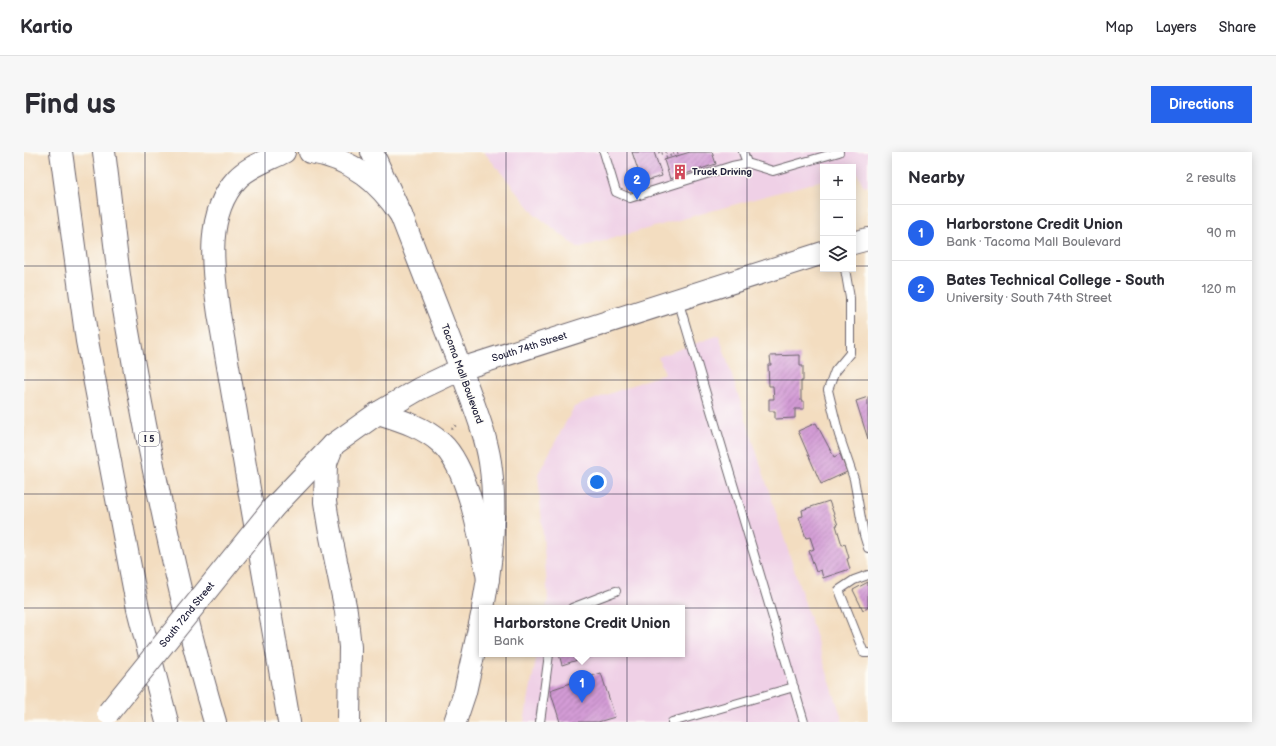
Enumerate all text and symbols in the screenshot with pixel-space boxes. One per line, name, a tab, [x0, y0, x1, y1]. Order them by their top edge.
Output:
text: Kartio	[20, 16, 73, 39]
text: Map	[1105, 19, 1133, 36]
text: Layers	[1155, 19, 1197, 36]
text: Share	[1219, 19, 1256, 36]
button: Directions	[1151, 86, 1252, 123]
text: Find us	[24, 88, 116, 121]
building icon: Truck Driving	[671, 163, 689, 181]
map controls	[820, 164, 856, 272]
button: +	[820, 164, 856, 200]
place label: Truck Driving	[692, 166, 752, 178]
pin: 2	[624, 167, 650, 200]
text: Nearby	[908, 168, 965, 188]
text: 2 results	[1186, 170, 1236, 186]
button: −	[820, 200, 856, 236]
text: Harborstone Credit Union	[946, 215, 1123, 234]
text: 1	[918, 225, 924, 241]
text: 90 m	[1207, 225, 1236, 241]
text: Bank · Tacoma Mall Boulevard	[946, 234, 1121, 250]
button: layers	[820, 236, 856, 272]
text: Bates Technical College - South	[946, 271, 1165, 290]
text: 2	[917, 281, 925, 297]
text: 120 m	[1201, 281, 1236, 297]
text: University · South 74th Street	[946, 290, 1112, 306]
street label: Tacoma Mall Boulevard	[438, 323, 486, 426]
street label: South 74th Street	[490, 329, 568, 365]
road number: I 5	[139, 432, 159, 446]
your location	[587, 472, 607, 492]
street label: South 72nd Street	[157, 580, 217, 650]
popup	[479, 605, 685, 657]
text: Harborstone Credit Union	[494, 614, 670, 633]
text: Bank	[494, 633, 524, 649]
pin: 1	[569, 670, 595, 703]

